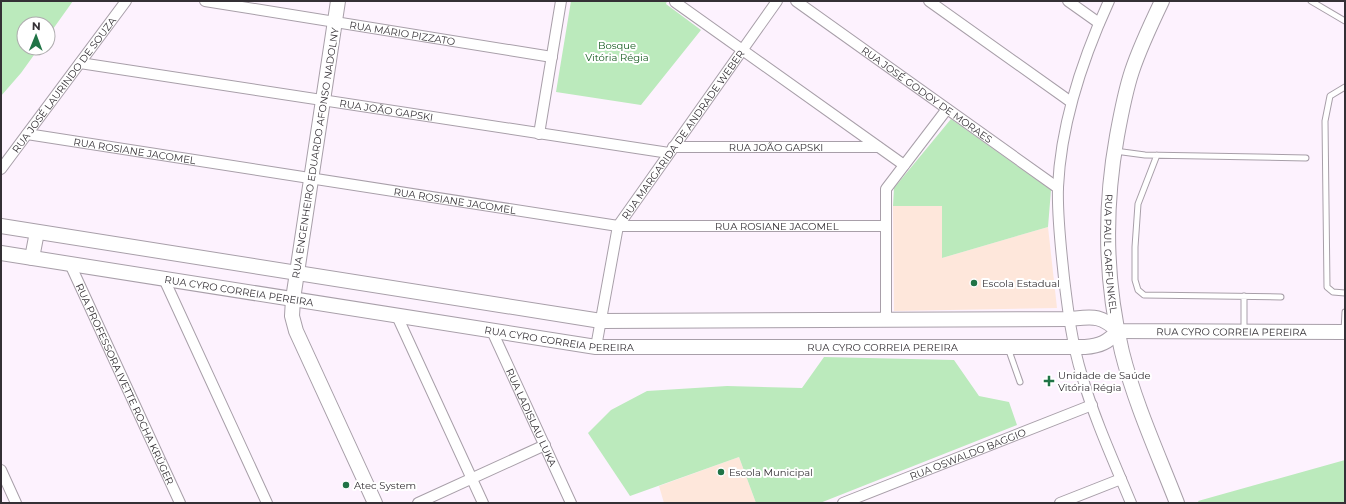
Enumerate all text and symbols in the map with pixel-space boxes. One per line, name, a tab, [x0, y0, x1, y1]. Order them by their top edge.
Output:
street label: RUA JOSÉ LAURINDO DE SOUZA	[9, 15, 119, 155]
north arrow	[16, 16, 56, 56]
street label: RUA MÁRIO PIZZATO	[349, 18, 456, 48]
street label: RUA ENGENHEIRO EDUARDO AFONSO NADOLNY	[289, 26, 342, 279]
park label: Bosque Vitória Régia	[585, 39, 649, 64]
street label: RUA JOSÉ GODOY DE MORAES	[859, 44, 995, 146]
street label: RUA MARGARIDA DE ANDRADE WEBER	[619, 48, 747, 222]
street label: RUA JOÃO GAPSKI	[339, 97, 434, 124]
street label: RUA ROSIANE JACOMEL	[73, 135, 197, 167]
street label: RUA JOÃO GAPSKI	[729, 141, 823, 154]
street label: RUA ROSIANE JACOMEL	[393, 185, 517, 217]
street label: RUA PAUL GARFUNKEL	[1101, 193, 1120, 314]
street label: RUA ROSIANE JACOMEL	[715, 220, 839, 233]
street label: RUA CYRO CORREIA PEREIRA	[164, 273, 315, 309]
place label: Escola Estadual	[982, 277, 1060, 290]
marker: Escola Estadual	[969, 278, 979, 288]
street label: RUA PROFESSORA IVETTE ROCHA KRÜGER	[73, 281, 177, 487]
street label: RUA CYRO CORREIA PEREIRA	[484, 323, 635, 354]
street label: RUA CYRO CORREIA PEREIRA	[1156, 325, 1308, 339]
street label: RUA CYRO CORREIA PEREIRA	[807, 341, 959, 354]
street label: RUA LADISLAU LUKA	[503, 366, 560, 469]
place label: Unidade de Saúde Vitória Régia	[1058, 369, 1151, 394]
marker: Unidade de Saúde Vitória Régia	[1043, 375, 1055, 387]
street label: RUA OSWALDO BAGGIO	[908, 426, 1028, 483]
place label: Escola Municipal	[729, 466, 813, 479]
marker: Escola Municipal	[716, 467, 726, 477]
place label: Atec System	[354, 479, 416, 492]
marker: Atec System	[341, 480, 351, 490]

